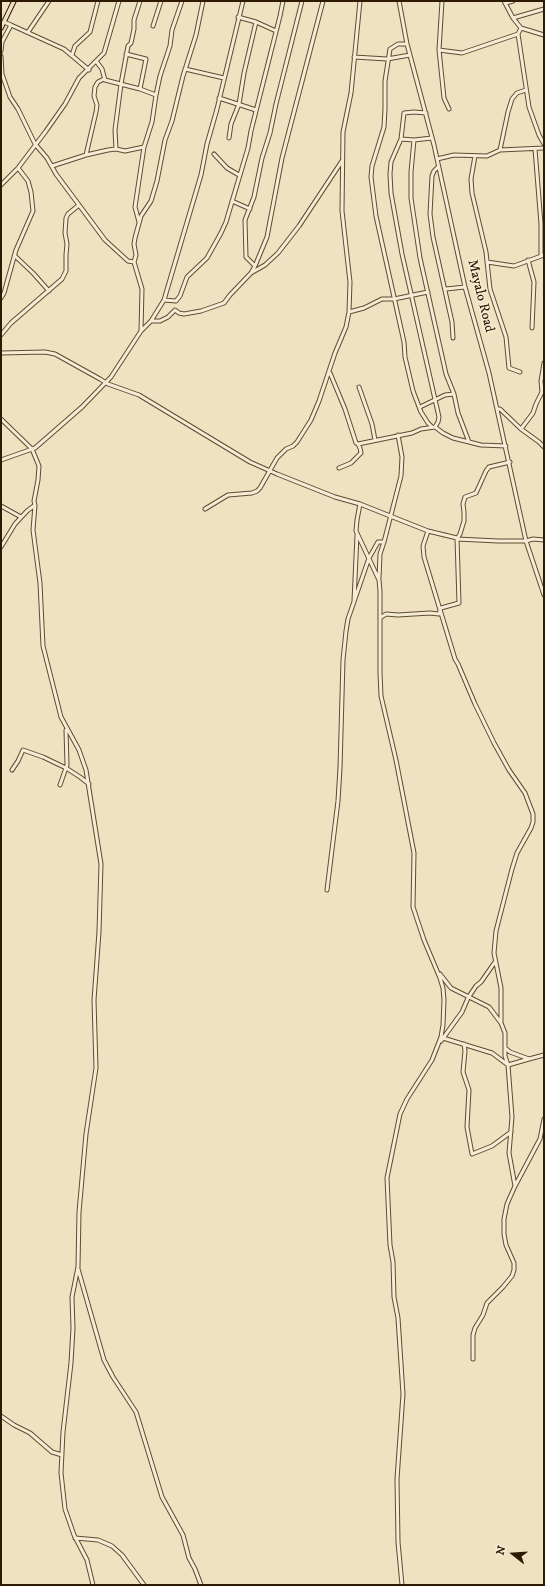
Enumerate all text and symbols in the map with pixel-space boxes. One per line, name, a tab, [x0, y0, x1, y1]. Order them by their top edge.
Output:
street label: Mayalo Road	[463, 258, 497, 334]
north arrow	[493, 1534, 533, 1574]
text: N	[494, 1544, 510, 1557]

